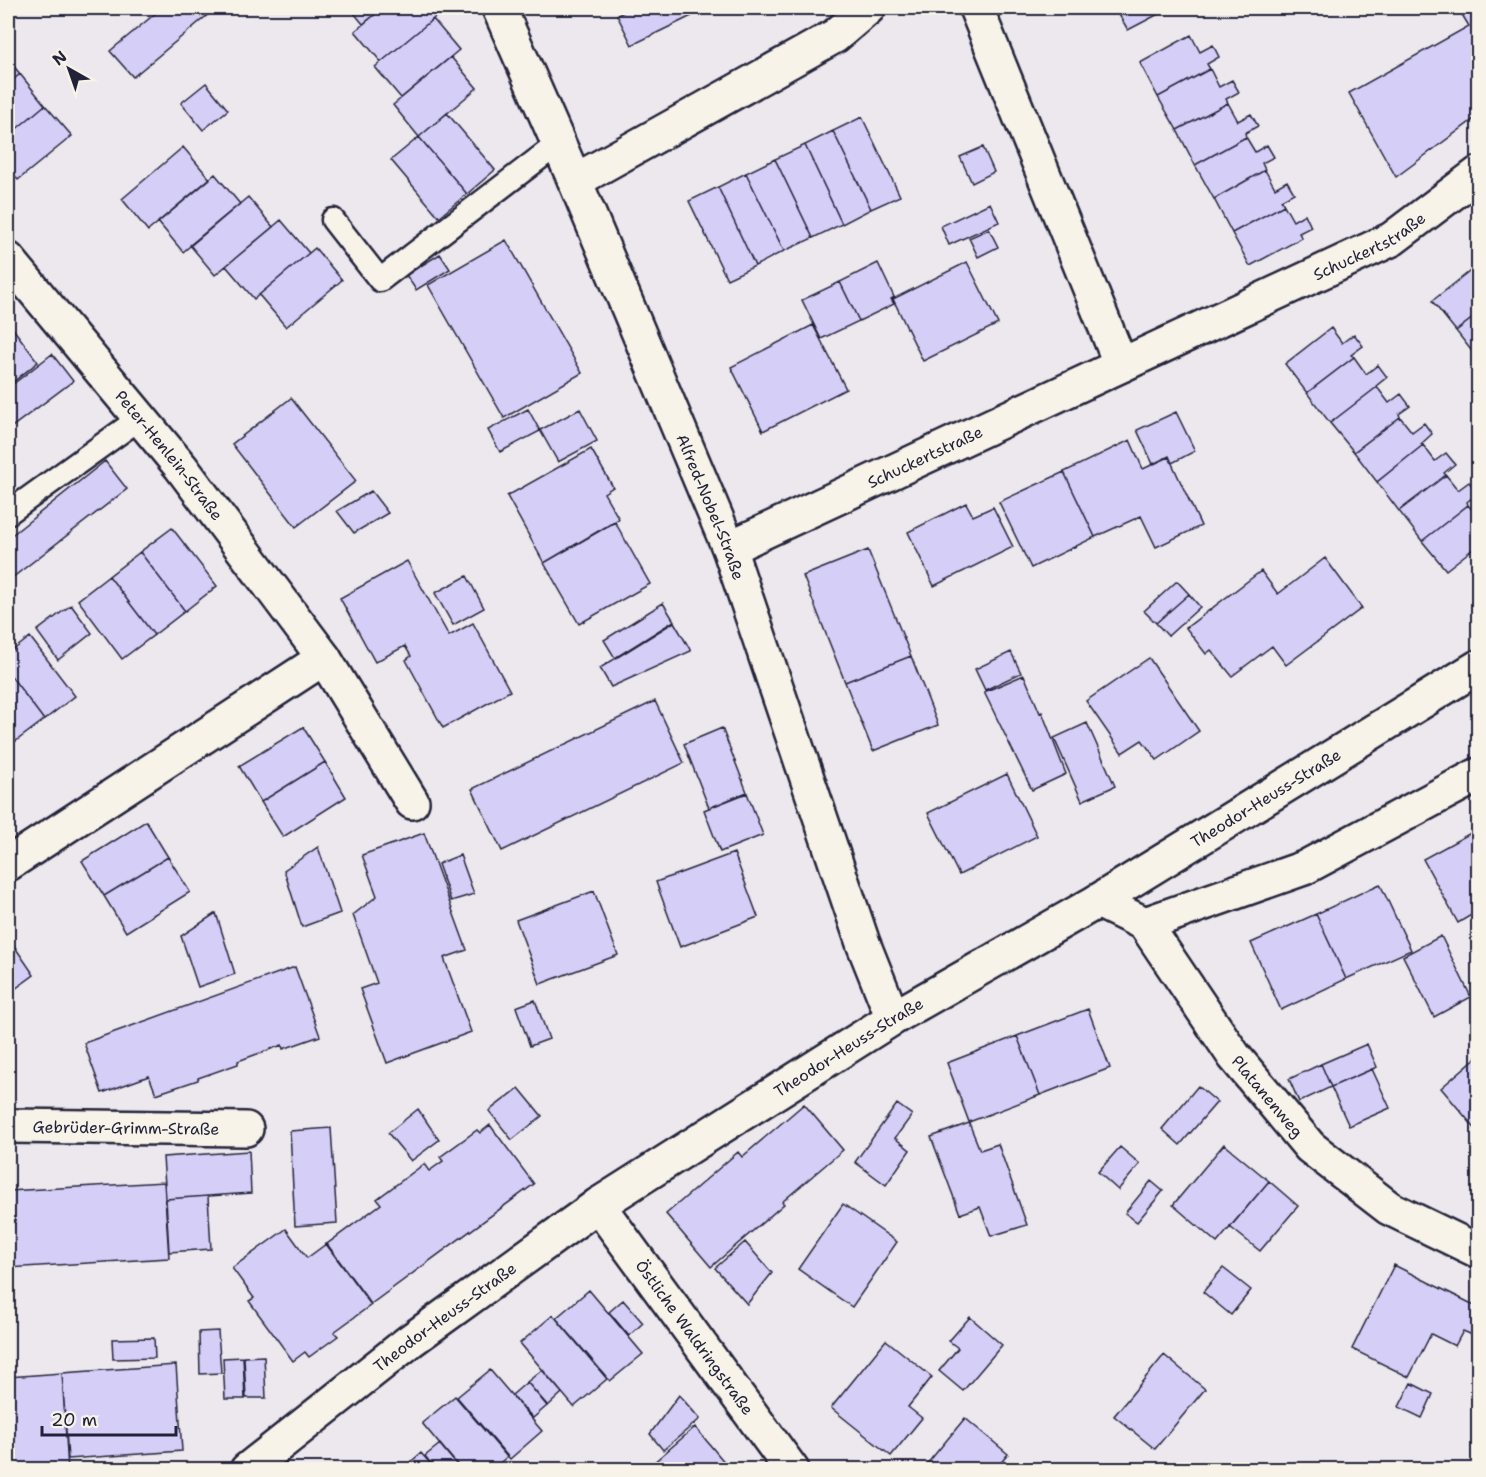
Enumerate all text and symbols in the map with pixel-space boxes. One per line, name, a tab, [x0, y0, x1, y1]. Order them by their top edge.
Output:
north arrow	[39, 39, 99, 99]
text: N	[48, 46, 71, 70]
street label: Schuckertstraße	[1310, 208, 1430, 285]
street label: Peter-Henlein-Straße	[110, 386, 227, 525]
street label: Schuckertstraße	[864, 421, 986, 493]
street label: Alfred-Nobel-Straße	[671, 431, 749, 583]
street label: Theodor-Heuss-Straße	[1187, 744, 1345, 852]
street label: Theodor-Heuss-Straße	[770, 993, 927, 1102]
street label: Platanenweg	[1227, 1051, 1308, 1142]
street label: Gebrüder-Grimm-Straße	[32, 1116, 220, 1140]
street label: Östliche Waldringstraße	[631, 1256, 758, 1419]
street label: Theodor-Heuss-Straße	[369, 1258, 520, 1377]
scale bar	[42, 1399, 176, 1437]
text: 20 m	[51, 1408, 97, 1432]

